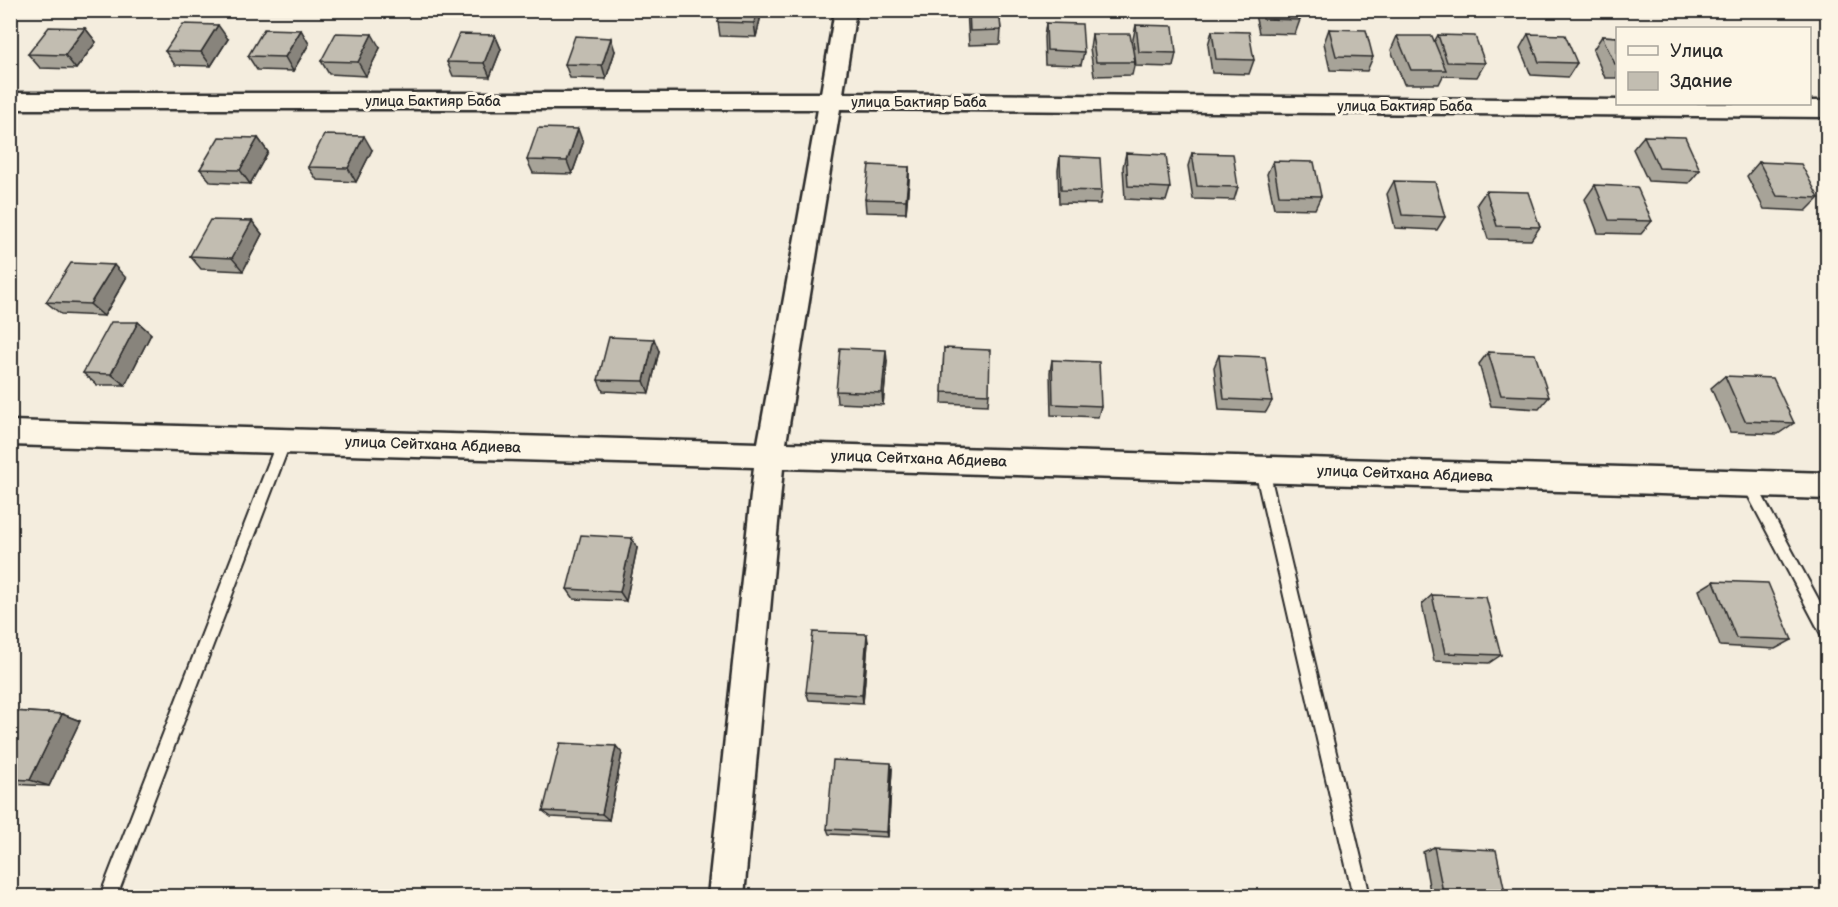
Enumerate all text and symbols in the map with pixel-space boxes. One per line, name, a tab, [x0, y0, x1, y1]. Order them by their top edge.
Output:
legend	[1616, 27, 1811, 105]
text: Улица	[1670, 41, 1724, 62]
text: Здание	[1670, 71, 1732, 92]
street label: улица Бактияр Баба	[365, 93, 502, 110]
street label: улица Бактияр Баба	[851, 94, 988, 111]
street label: улица Бактияр Баба	[1337, 98, 1474, 115]
street label: улица Сейтхана Абдиева	[345, 432, 522, 458]
street label: улица Сейтхана Абдиева	[831, 446, 1008, 472]
street label: улица Сейтхана Абдиева	[1317, 461, 1494, 487]

